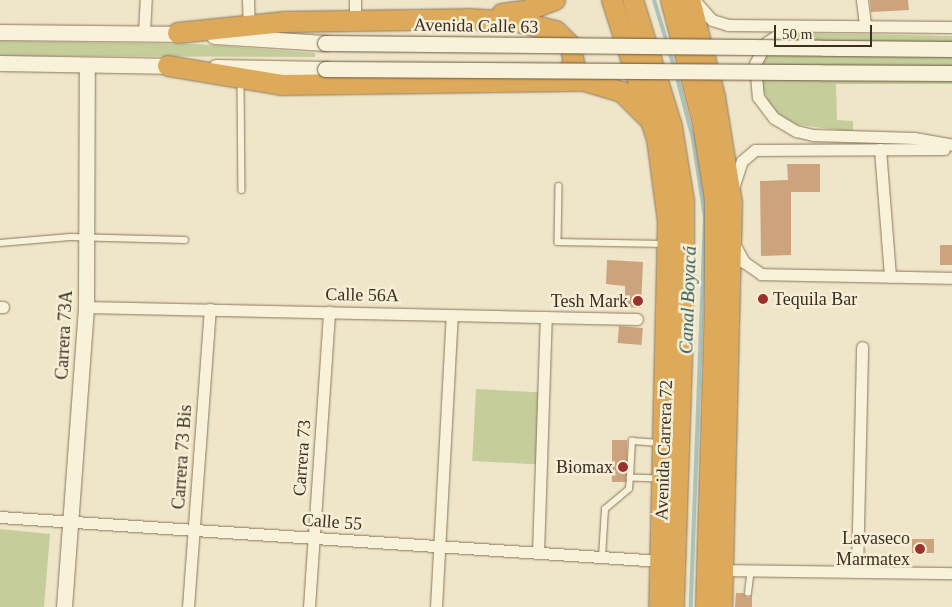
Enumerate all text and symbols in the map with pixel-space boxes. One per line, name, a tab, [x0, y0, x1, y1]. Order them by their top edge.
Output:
street label: Avenida Calle 63	[414, 14, 538, 38]
scale bar	[777, 15, 874, 47]
text: 50 m	[782, 26, 812, 42]
water label: Canal Boyacá	[675, 246, 701, 354]
street label: Calle 56A	[325, 284, 399, 306]
place label: Tequila Bar	[773, 288, 857, 310]
street label: Carrera 73A	[51, 290, 77, 380]
place label: Tesh Mark	[551, 290, 628, 312]
marker: Tequila Bar	[757, 293, 769, 305]
marker: Tesh Mark	[632, 295, 644, 307]
street label: Avenida Carrera 72	[651, 379, 677, 521]
street label: Carrera 73 Bis	[168, 404, 196, 510]
street label: Carrera 73	[289, 419, 315, 497]
place label: Biomax	[556, 456, 613, 478]
marker: Biomax	[617, 461, 629, 473]
street label: Calle 55	[301, 509, 363, 535]
place label: Lavaseco Marmatex	[836, 528, 910, 570]
marker: Lavaseco Marmatex	[914, 543, 926, 555]

